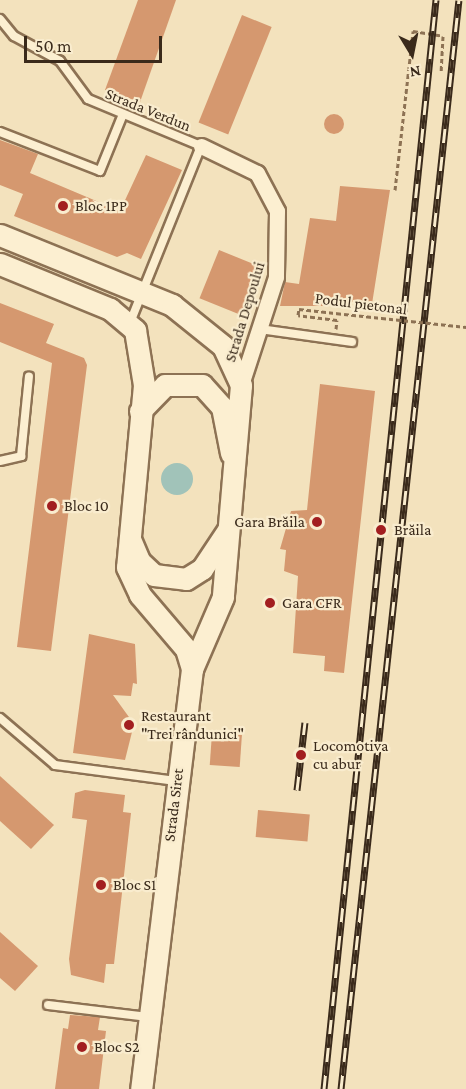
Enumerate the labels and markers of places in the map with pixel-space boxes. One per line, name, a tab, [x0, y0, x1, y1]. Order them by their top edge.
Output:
place label: Bloc 1PP	[75, 196, 127, 216]
marker: Bloc 1PP	[56, 199, 70, 213]
place label: Bloc 10	[64, 496, 109, 516]
marker: Bloc 10	[45, 499, 59, 513]
place label: Gara Brăila	[234, 512, 305, 532]
marker: Gara Brăila	[310, 515, 324, 529]
place label: Brăila	[394, 520, 431, 540]
marker: Brăila	[372, 521, 390, 539]
place label: Gara CFR	[282, 593, 342, 613]
marker: Gara CFR	[263, 596, 277, 610]
place label: Restaurant "Trei rândunici"	[141, 706, 244, 744]
marker: Restaurant "Trei rândunici"	[122, 718, 136, 732]
place label: Locomotiva cu abur	[313, 736, 388, 774]
marker: Locomotiva cu abur	[294, 748, 308, 762]
place label: Bloc S1	[113, 875, 156, 895]
marker: Bloc S1	[94, 878, 108, 892]
place label: Bloc S2	[94, 1037, 140, 1057]
marker: Bloc S2	[75, 1040, 89, 1054]

